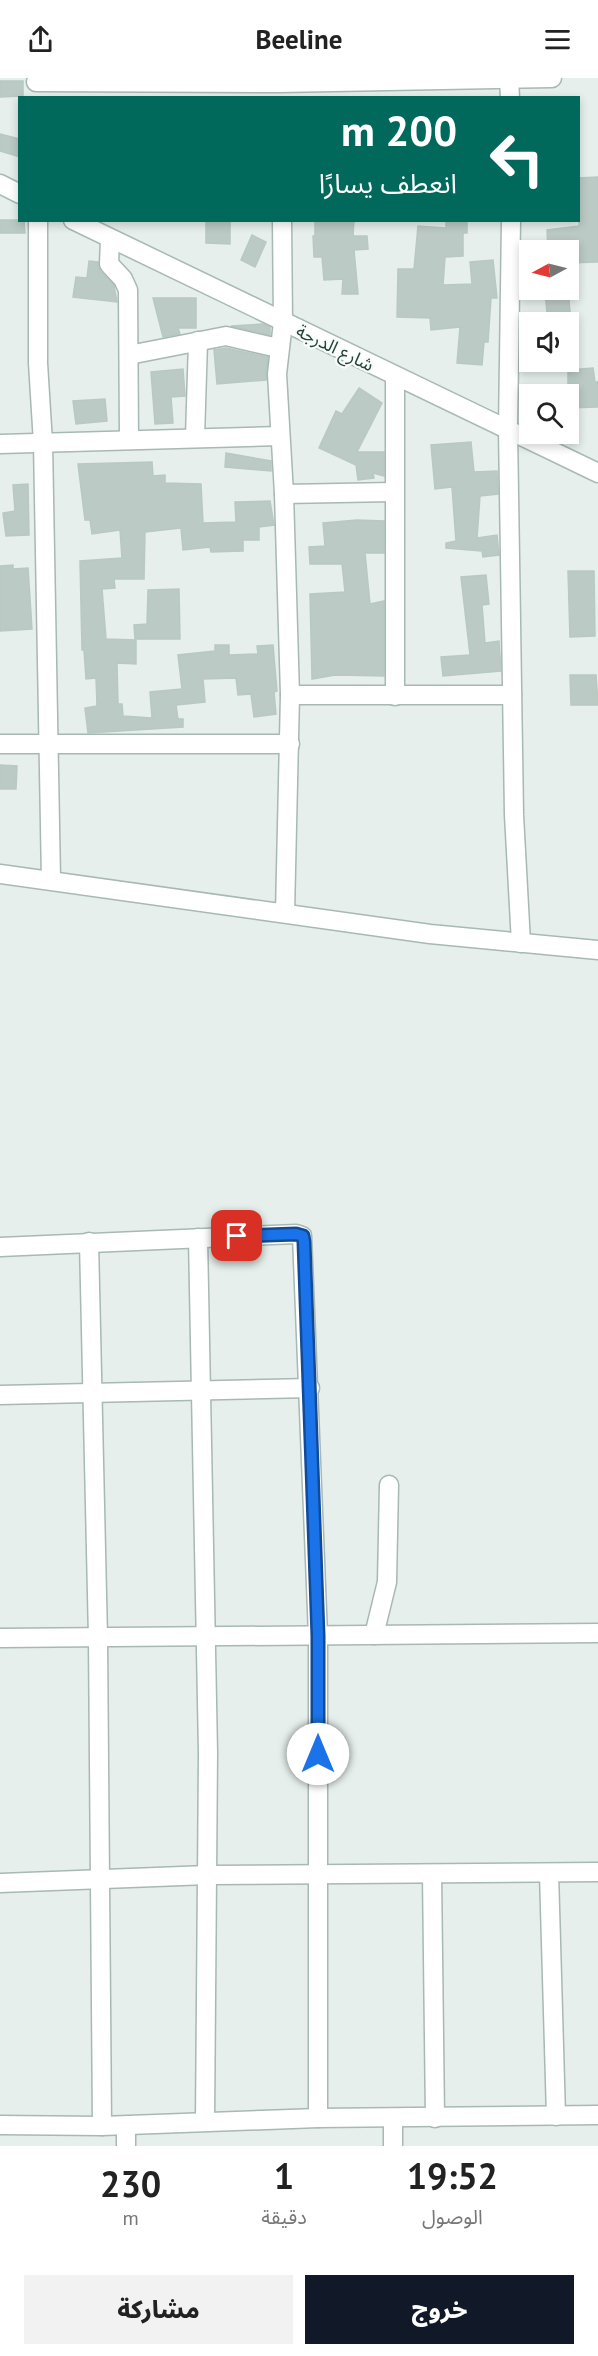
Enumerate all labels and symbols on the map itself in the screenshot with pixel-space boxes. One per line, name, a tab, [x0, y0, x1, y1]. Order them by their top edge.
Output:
north arrow	[519, 240, 579, 300]
street label: شارع الدرجة	[291, 319, 378, 379]
pin	[211, 1210, 262, 1261]
position arrow	[286, 1722, 350, 1786]

